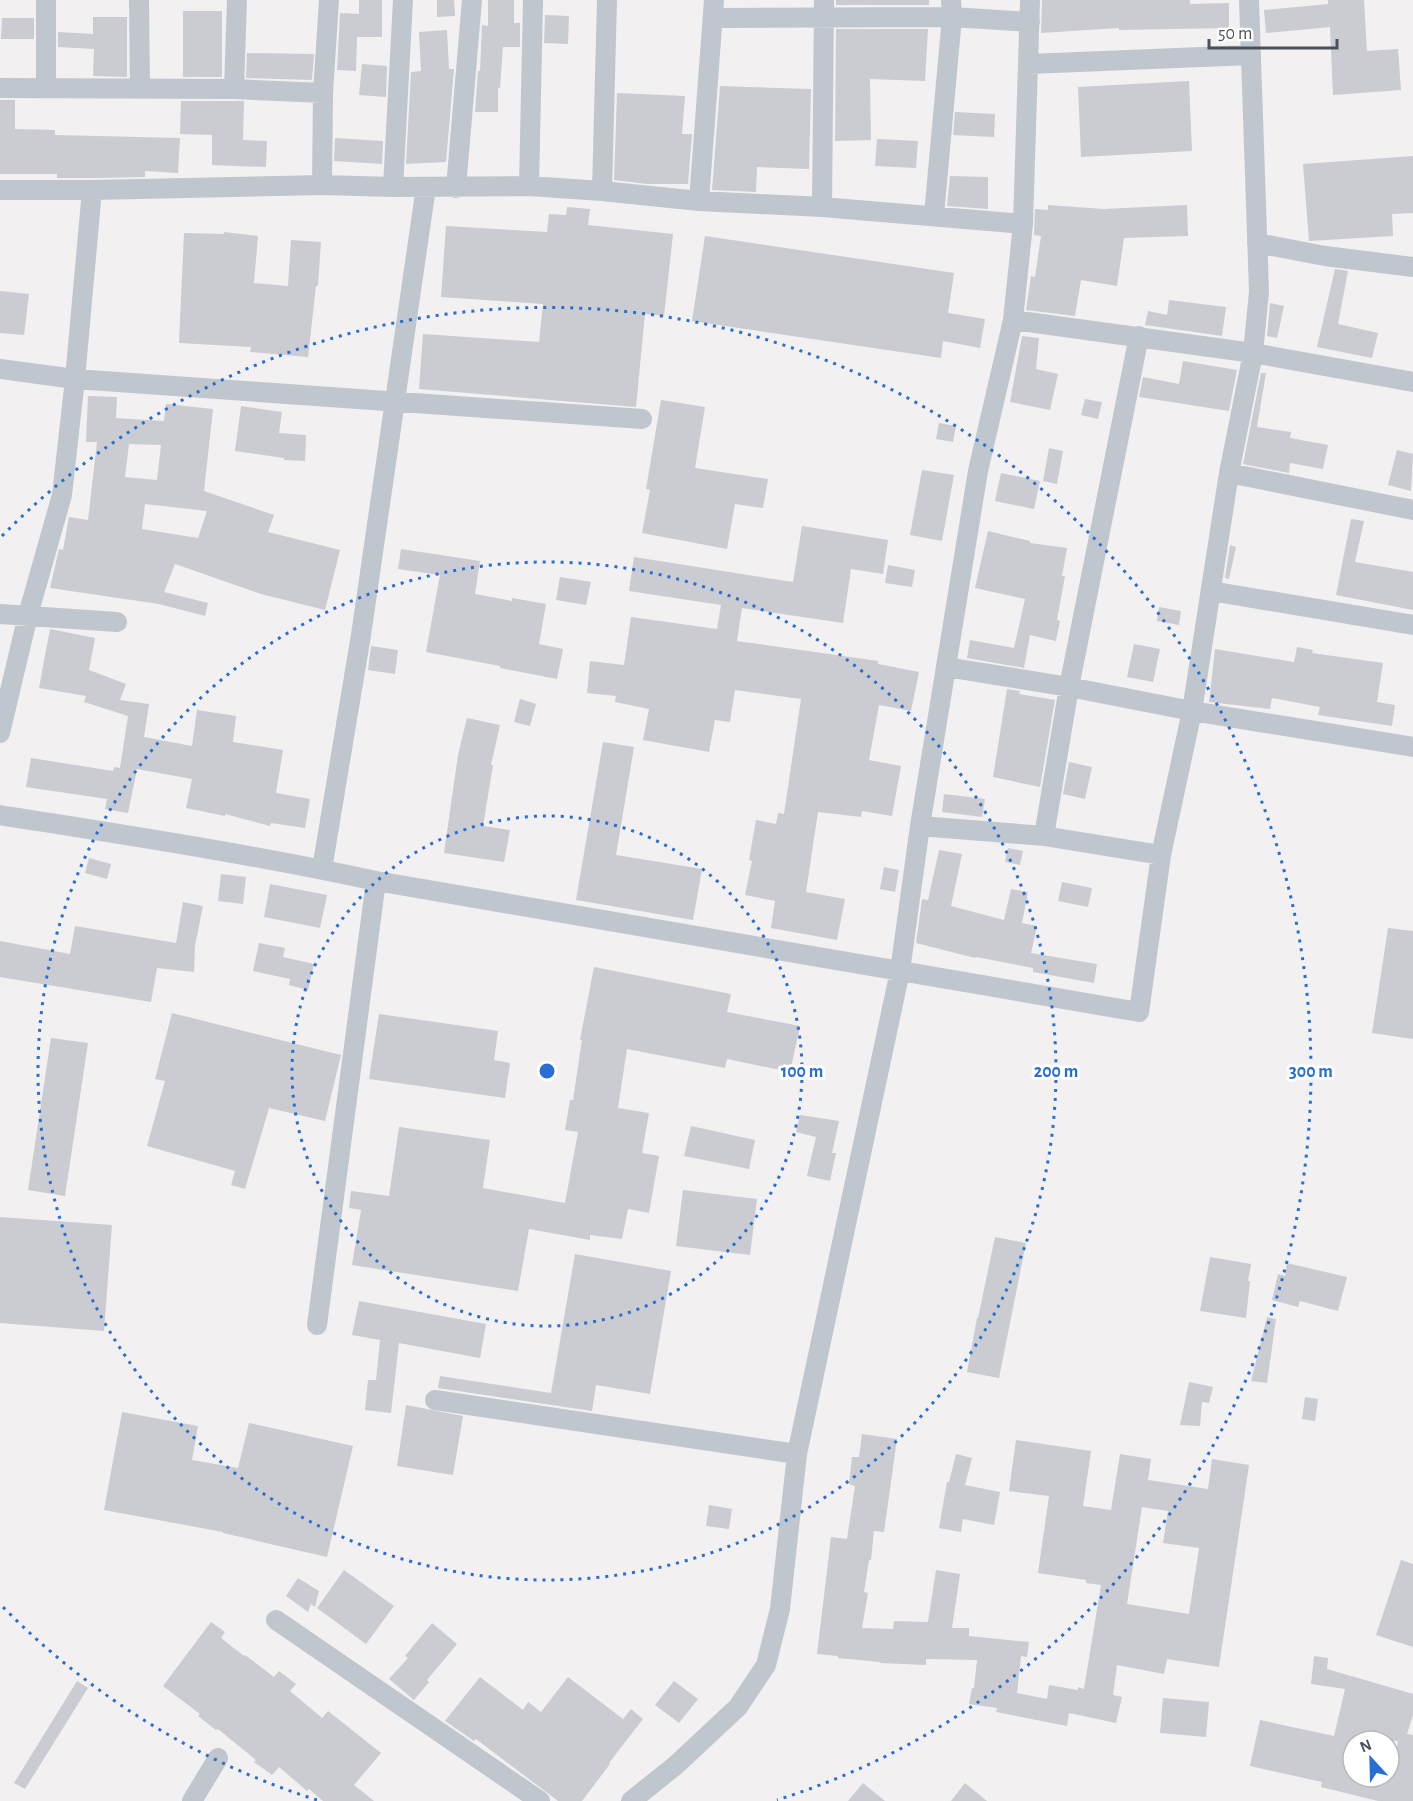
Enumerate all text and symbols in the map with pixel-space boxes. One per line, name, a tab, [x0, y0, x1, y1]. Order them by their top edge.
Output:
scale bar	[1209, 12, 1336, 50]
text: 50 m	[1218, 25, 1252, 43]
centre of rings	[537, 1061, 557, 1081]
text: 100 m	[781, 1063, 823, 1081]
text: 200 m	[1034, 1063, 1078, 1081]
text: 300 m	[1289, 1063, 1333, 1081]
north arrow	[1341, 1729, 1401, 1789]
text: N	[1358, 1737, 1374, 1756]

